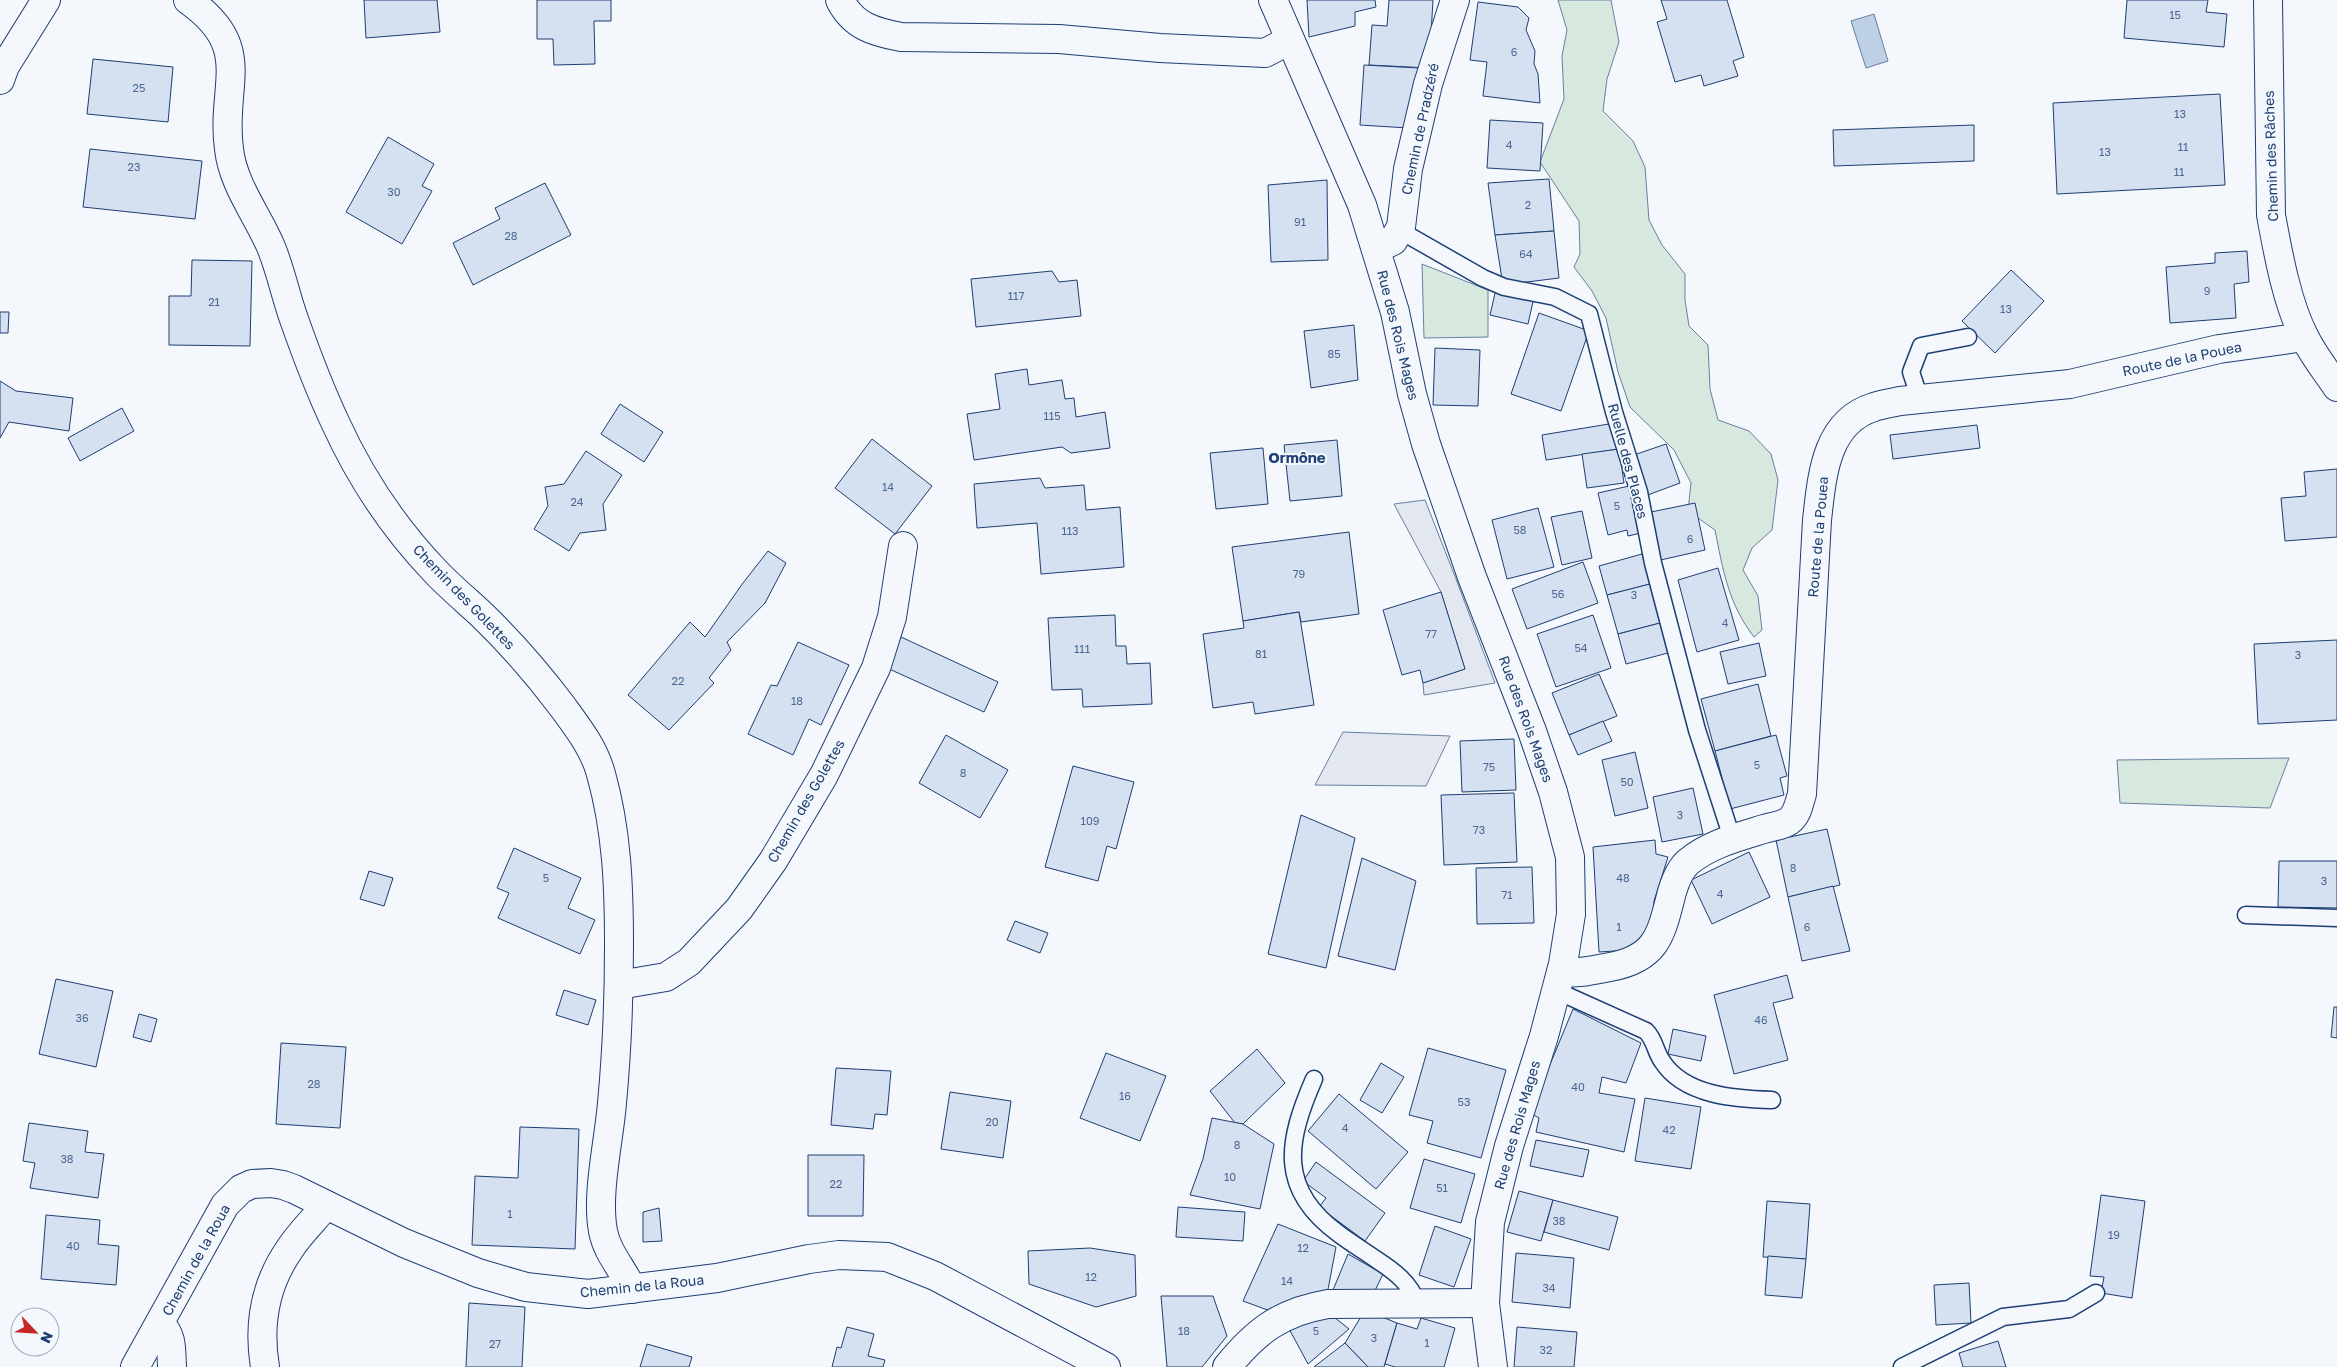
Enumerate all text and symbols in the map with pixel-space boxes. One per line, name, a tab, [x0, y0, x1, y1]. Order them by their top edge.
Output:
house number: 15	[2169, 8, 2181, 21]
house number: 6	[1511, 45, 1518, 58]
street label: Chemin de Pradzéré	[1397, 61, 1442, 196]
house number: 25	[133, 81, 145, 94]
street label: Chemin des Râches	[2260, 90, 2281, 222]
house number: 13	[2174, 107, 2186, 120]
house number: 4	[1506, 138, 1513, 151]
house number: 11	[2178, 140, 2188, 153]
house number: 13	[2099, 145, 2111, 158]
house number: 23	[128, 160, 140, 173]
house number: 11	[2174, 165, 2184, 178]
house number: 30	[387, 185, 401, 198]
house number: 2	[1525, 198, 1531, 211]
house number: 91	[1294, 215, 1306, 228]
house number: 28	[504, 229, 518, 242]
house number: 64	[1519, 247, 1533, 260]
street label: Rue des Rois Mages	[1374, 268, 1423, 402]
house number: 9	[2204, 284, 2210, 297]
house number: 117	[1008, 289, 1024, 302]
house number: 21	[208, 295, 220, 308]
house number: 13	[2000, 302, 2012, 315]
street label: Route de la Pouea	[2121, 338, 2243, 379]
house number: 85	[1327, 347, 1341, 360]
street label: Ruelle des Places	[1605, 401, 1652, 520]
house number: 115	[1043, 409, 1061, 422]
district label: Ormône	[1268, 448, 1326, 466]
street label: Route de la Pouea	[1804, 476, 1831, 598]
house number: 14	[882, 480, 894, 493]
house number: 24	[570, 495, 584, 508]
house number: 5	[1614, 499, 1620, 512]
house number: 58	[1513, 523, 1527, 536]
house number: 113	[1061, 524, 1079, 537]
house number: 6	[1687, 532, 1694, 545]
street label: Chemin des Golettes	[410, 541, 519, 653]
house number: 79	[1293, 567, 1305, 580]
house number: 56	[1551, 587, 1565, 600]
house number: 3	[1631, 588, 1637, 601]
house number: 4	[1722, 616, 1729, 629]
house number: 77	[1425, 627, 1437, 640]
house number: 54	[1574, 641, 1588, 654]
house number: 111	[1074, 642, 1090, 655]
house number: 81	[1255, 647, 1267, 660]
house number: 3	[2295, 648, 2301, 661]
street label: Rue des Rois Mages	[1496, 653, 1557, 784]
house number: 22	[672, 674, 684, 687]
house number: 18	[791, 694, 803, 707]
street label: Chemin des Golettes	[763, 736, 848, 865]
house number: 5	[1754, 758, 1760, 771]
house number: 75	[1483, 760, 1495, 773]
house number: 8	[960, 766, 967, 779]
house number: 50	[1620, 775, 1634, 788]
house number: 3	[1677, 808, 1683, 821]
house number: 109	[1081, 814, 1099, 827]
house number: 73	[1473, 823, 1485, 836]
house number: 8	[1790, 861, 1797, 874]
house number: 5	[543, 871, 549, 884]
house number: 48	[1616, 871, 1630, 884]
house number: 3	[2321, 874, 2327, 887]
house number: 4	[1717, 887, 1724, 900]
house number: 71	[1501, 888, 1513, 901]
house number: 1	[1616, 920, 1622, 933]
house number: 6	[1804, 920, 1811, 933]
house number: 36	[75, 1011, 89, 1024]
house number: 46	[1754, 1013, 1768, 1026]
street label: Rue des Rois Mages	[1490, 1058, 1543, 1191]
house number: 28	[307, 1077, 321, 1090]
house number: 40	[1571, 1080, 1585, 1093]
house number: 16	[1119, 1089, 1131, 1102]
house number: 53	[1458, 1095, 1470, 1108]
house number: 20	[985, 1115, 999, 1128]
house number: 4	[1342, 1121, 1349, 1134]
house number: 42	[1662, 1123, 1676, 1136]
house number: 8	[1234, 1138, 1241, 1151]
house number: 38	[60, 1152, 74, 1165]
house number: 10	[1224, 1170, 1236, 1183]
house number: 22	[830, 1177, 842, 1190]
house number: 51	[1436, 1181, 1448, 1194]
street label: Chemin de la Roua	[158, 1201, 233, 1318]
house number: 1	[507, 1207, 513, 1220]
house number: 38	[1552, 1214, 1566, 1227]
house number: 19	[2108, 1228, 2120, 1241]
house number: 40	[66, 1239, 80, 1252]
house number: 12	[1297, 1241, 1309, 1254]
house number: 12	[1085, 1270, 1097, 1283]
street label: Chemin de la Roua	[579, 1271, 705, 1300]
house number: 14	[1281, 1274, 1293, 1287]
house number: 34	[1542, 1281, 1556, 1294]
north arrow	[10, 1307, 60, 1357]
house number: 18	[1178, 1324, 1190, 1337]
house number: 5	[1313, 1324, 1319, 1337]
text: N	[37, 1329, 57, 1346]
house number: 3	[1371, 1331, 1377, 1344]
house number: 1	[1424, 1336, 1430, 1349]
house number: 27	[489, 1337, 501, 1350]
house number: 32	[1540, 1343, 1552, 1356]

